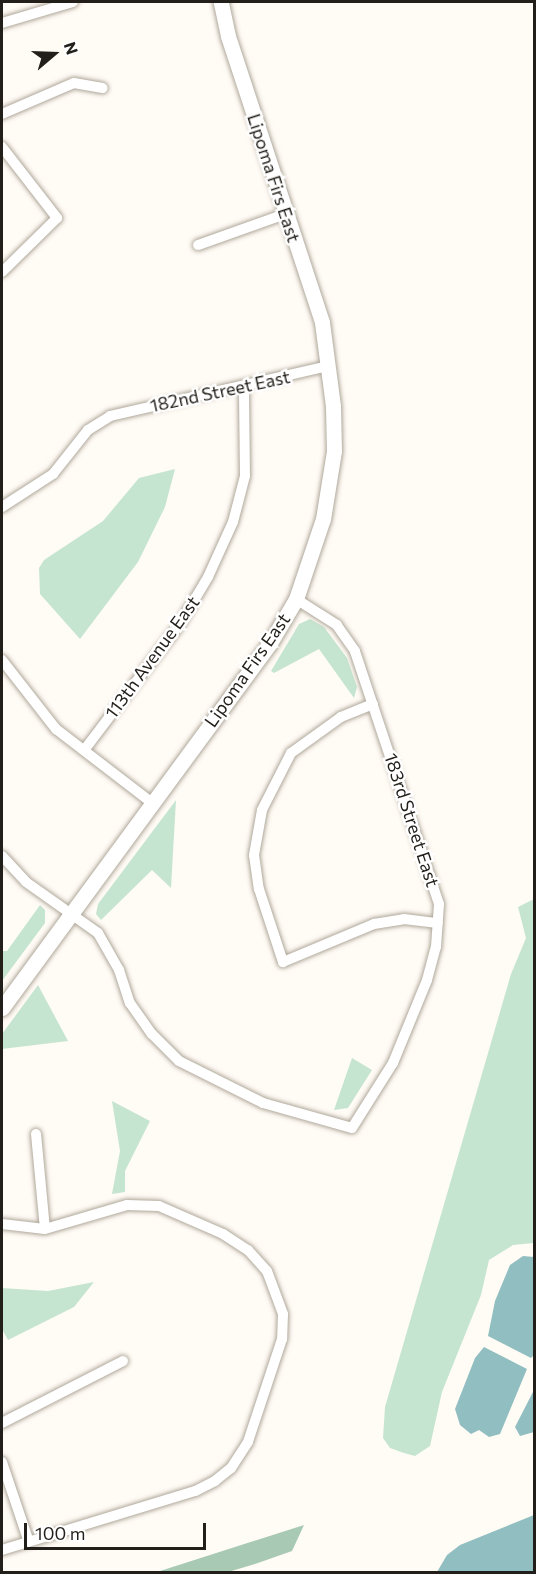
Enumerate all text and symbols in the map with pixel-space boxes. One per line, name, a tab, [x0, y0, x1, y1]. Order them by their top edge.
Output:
north arrow	[24, 24, 84, 84]
text: N	[61, 39, 82, 57]
street label: Lipoma Firs East	[243, 111, 305, 245]
street label: 182nd Street East	[148, 366, 292, 416]
street label: 113th Avenue East	[100, 592, 204, 722]
street label: Lipoma Firs East	[200, 609, 294, 731]
street label: 183rd Street East	[380, 750, 444, 890]
scale bar	[27, 1511, 208, 1549]
text: 100 m	[35, 1522, 85, 1544]

